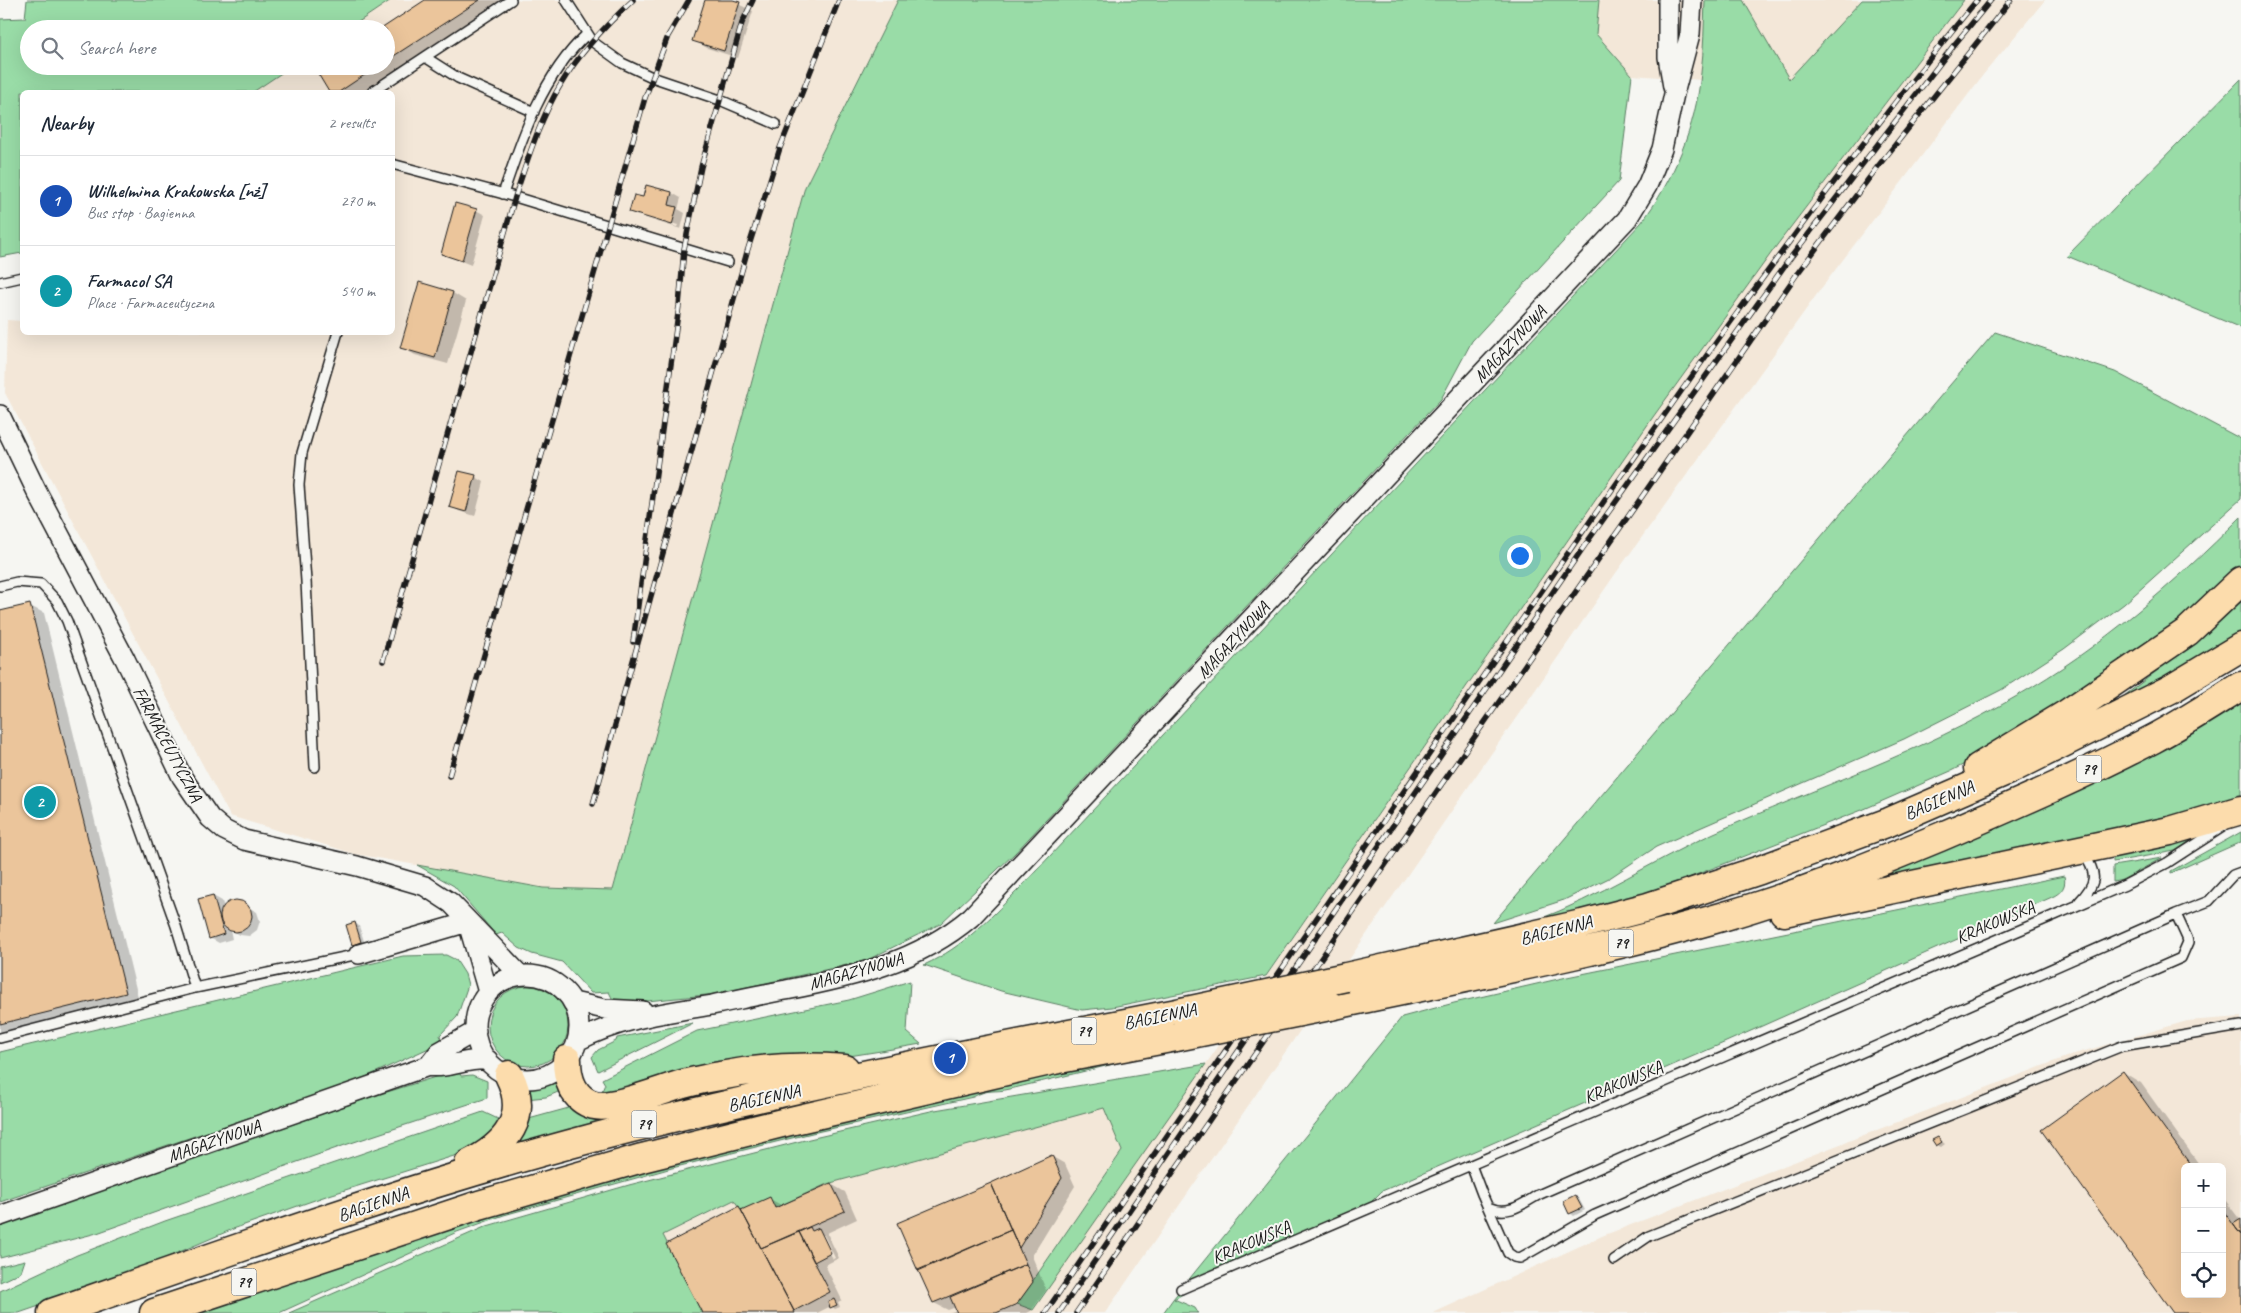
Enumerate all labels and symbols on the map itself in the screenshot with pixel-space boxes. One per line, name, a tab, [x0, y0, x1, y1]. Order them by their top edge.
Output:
street label: MAGAZYNOWA	[1469, 300, 1552, 387]
your location	[1507, 543, 1533, 569]
street label: MAGAZYNOWA	[1192, 596, 1275, 683]
street label: FARMACEUTYCZNA	[128, 683, 208, 806]
road number: 79	[2076, 756, 2102, 782]
street label: BAGIENNA	[1901, 775, 1978, 824]
pin: 2	[24, 783, 56, 821]
street label: KRAKOWSKA	[1952, 895, 2039, 948]
street label: BAGIENNA	[1518, 910, 1595, 950]
road number: 79	[1608, 930, 1634, 956]
street label: MAGAZYNOWA	[806, 947, 907, 995]
street label: BAGIENNA	[1122, 998, 1199, 1034]
road number: 79	[1072, 1018, 1096, 1044]
pin: 1	[934, 1039, 966, 1077]
street label: KRAKOWSKA	[1580, 1055, 1667, 1108]
street label: BAGIENNA	[726, 1079, 803, 1116]
road number: 79	[632, 1110, 656, 1138]
street label: MAGAZYNOWA	[165, 1115, 264, 1167]
street label: BAGIENNA	[335, 1181, 412, 1226]
street label: KRAKOWSKA	[1208, 1215, 1295, 1268]
road number: 79	[232, 1268, 256, 1295]

